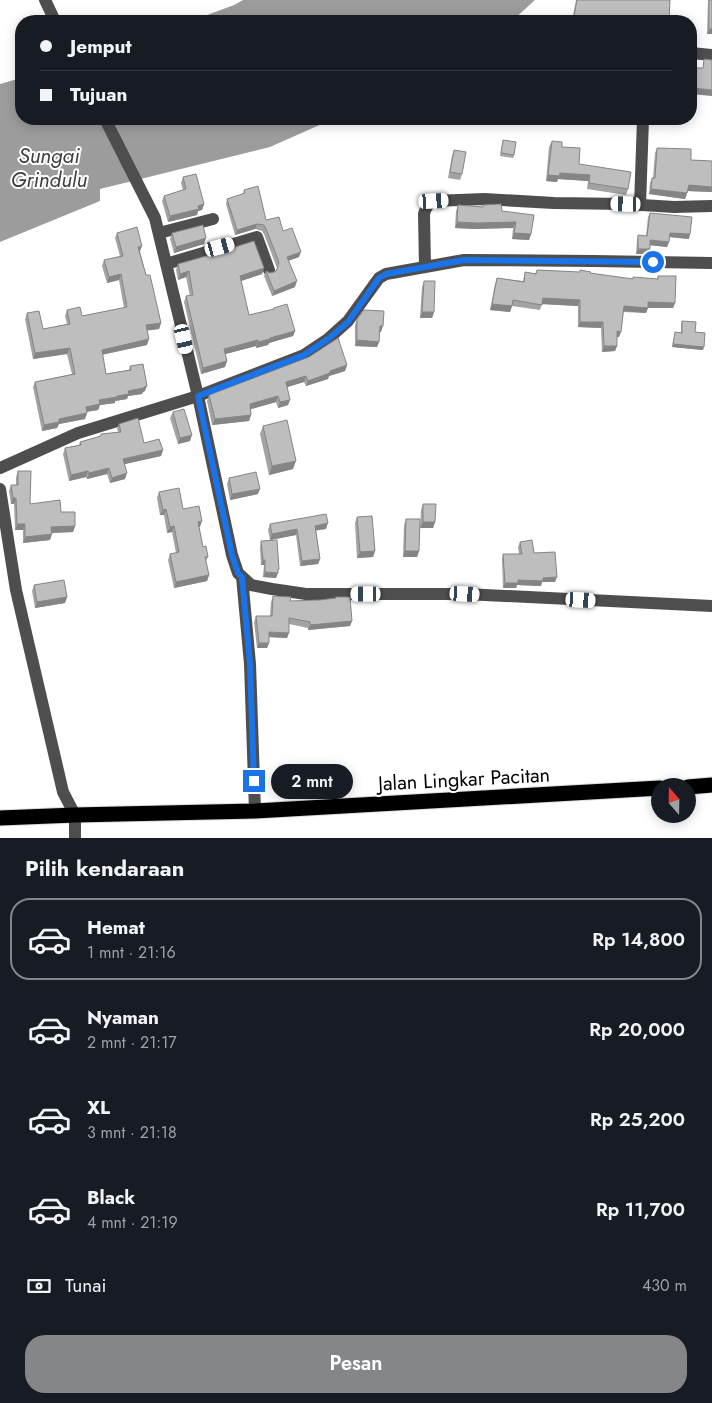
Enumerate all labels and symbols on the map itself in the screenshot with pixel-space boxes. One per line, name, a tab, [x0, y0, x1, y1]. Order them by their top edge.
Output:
water label: Sungai Grindulu	[11, 141, 88, 195]
car	[418, 193, 449, 209]
car	[610, 196, 641, 212]
car	[203, 236, 236, 258]
route start	[642, 251, 664, 273]
car	[173, 323, 194, 355]
car	[449, 586, 480, 602]
car	[351, 587, 381, 602]
car	[565, 592, 596, 608]
street label: Jalan Lingkar Pacitan	[374, 761, 551, 799]
callout: 2 mnt	[272, 764, 354, 798]
route end	[243, 770, 265, 792]
north arrow	[651, 778, 696, 822]

